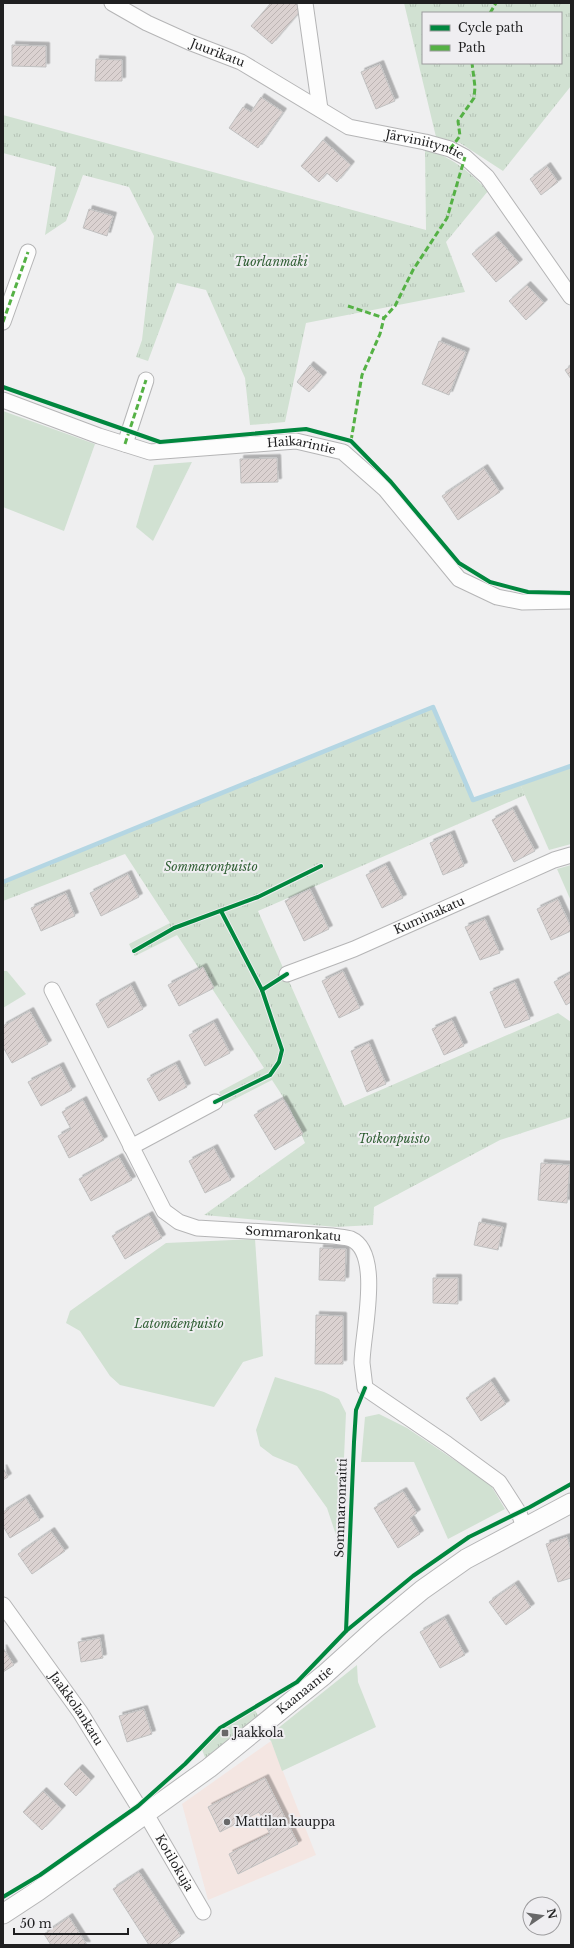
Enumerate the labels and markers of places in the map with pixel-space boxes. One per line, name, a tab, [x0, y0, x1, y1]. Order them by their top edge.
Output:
place label: Jaakkola	[231, 1725, 284, 1740]
marker: Jaakkola	[220, 1728, 230, 1738]
place label: Mattilan kauppa	[235, 1814, 336, 1829]
marker: Mattilan kauppa	[222, 1817, 232, 1827]

